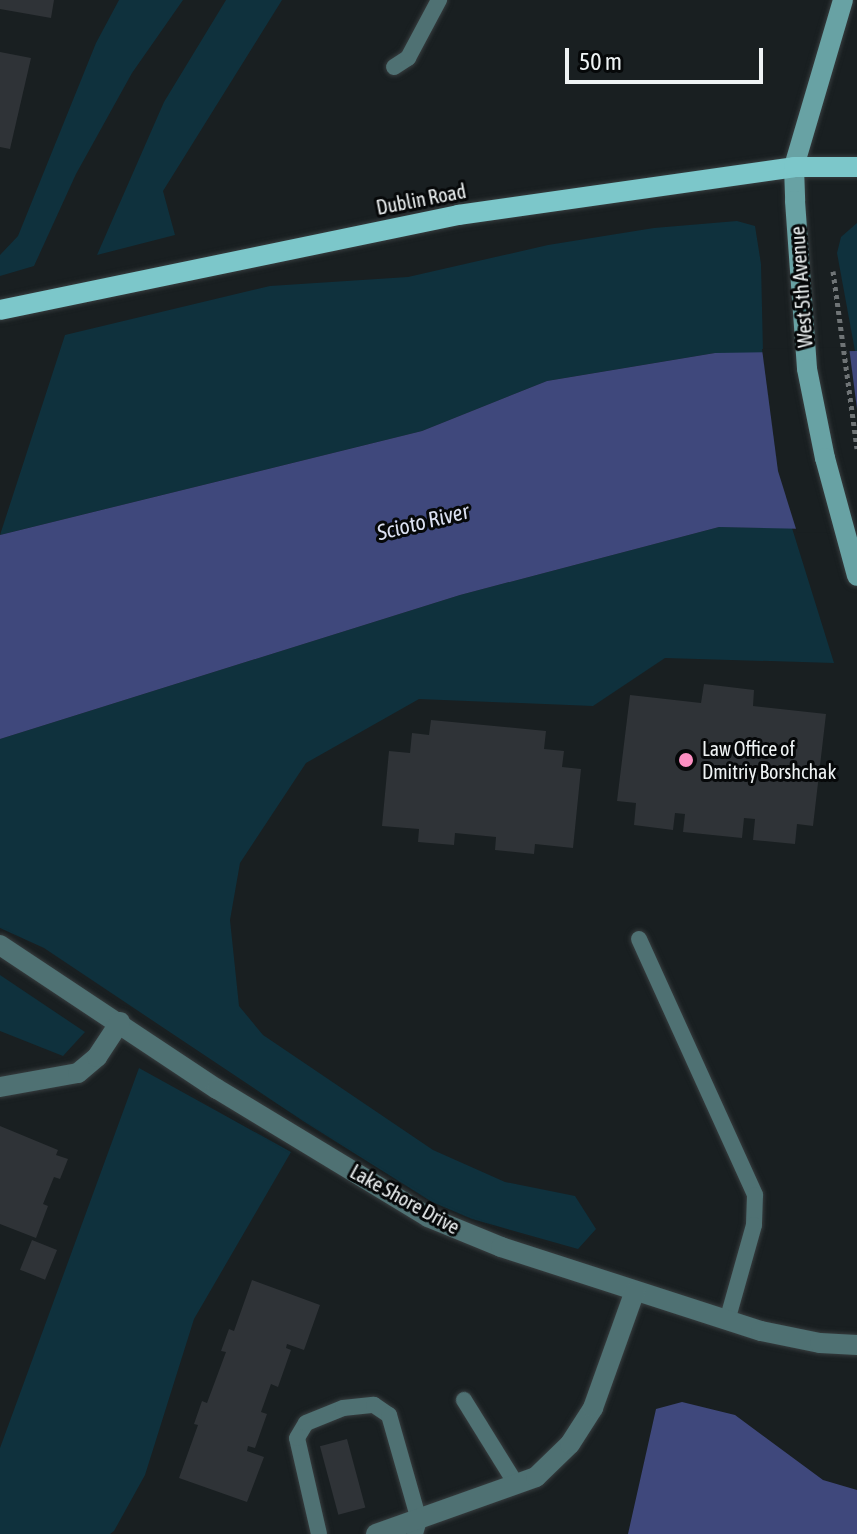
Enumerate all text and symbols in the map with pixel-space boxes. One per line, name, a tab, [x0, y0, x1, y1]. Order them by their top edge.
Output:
scale bar	[569, 32, 767, 82]
text: 50 m	[579, 48, 622, 75]
street label: Dublin Road	[374, 179, 468, 219]
street label: West 5th Avenue	[785, 226, 817, 348]
water label: Scioto River	[374, 498, 472, 546]
place label: Law Office of Dmitriy Borshchak	[702, 736, 836, 783]
marker: Law Office of Dmitriy Borshchak	[677, 751, 695, 769]
street label: Lake Shore Drive	[346, 1159, 464, 1239]

